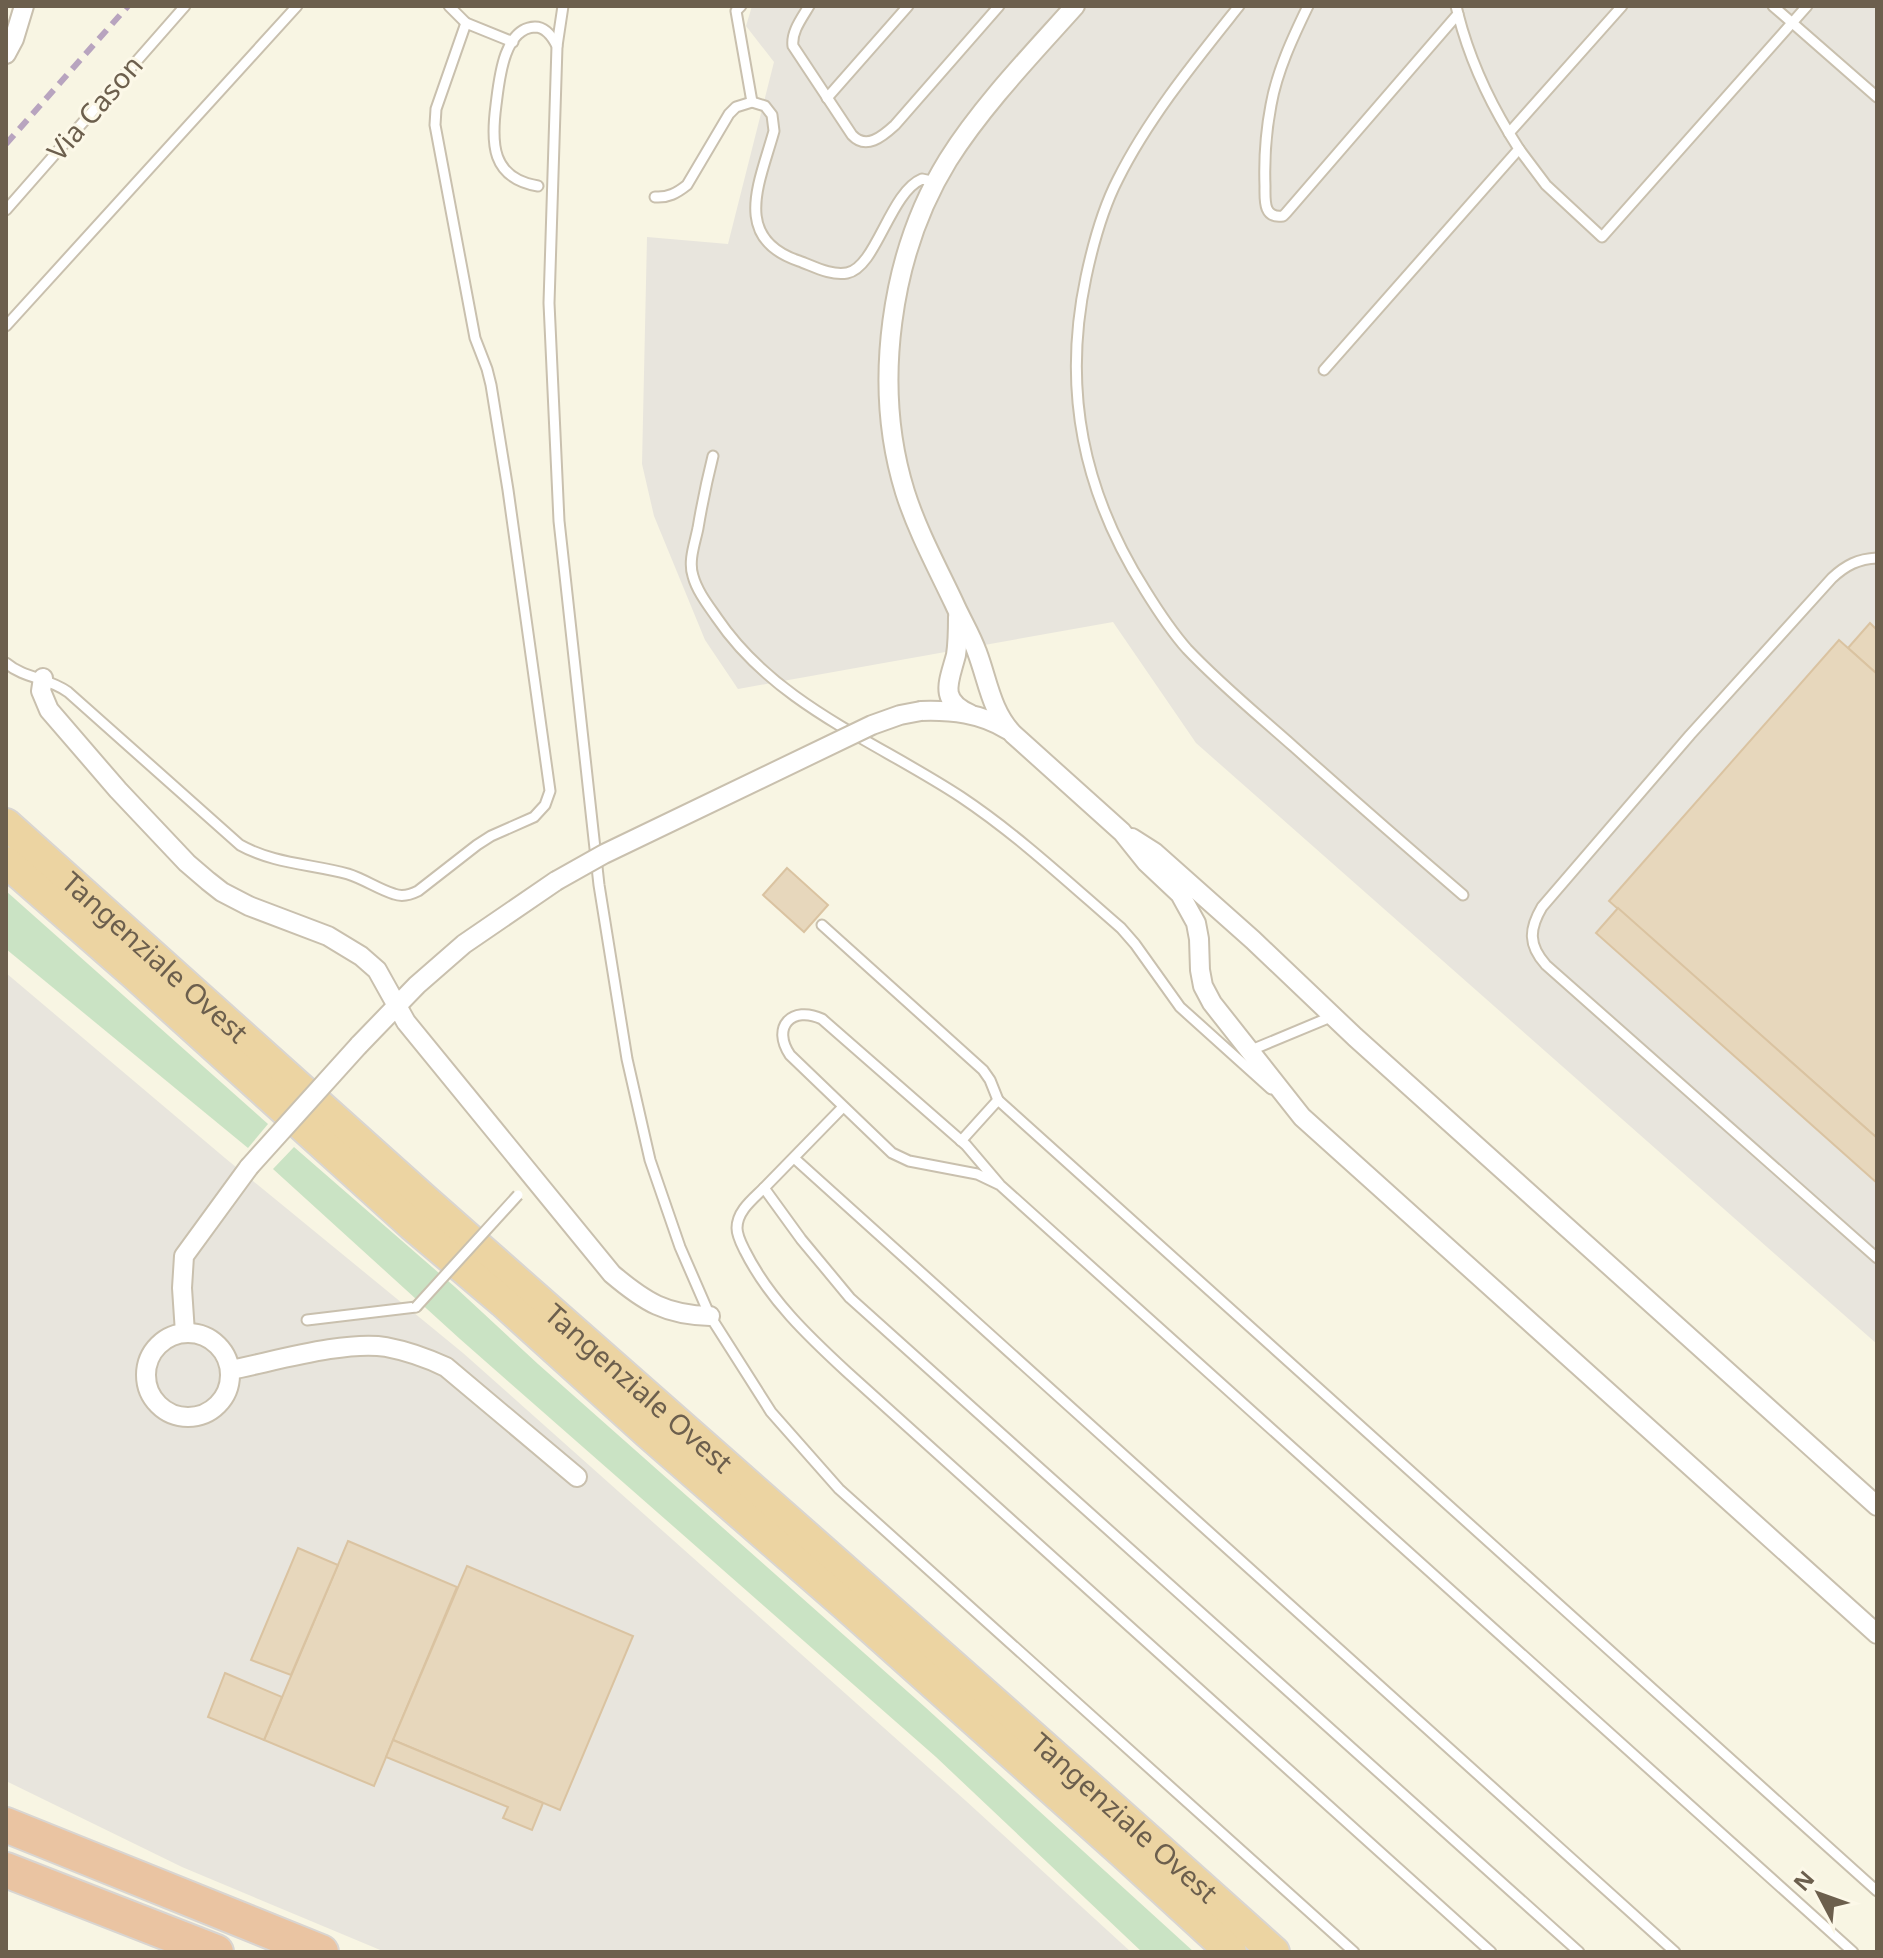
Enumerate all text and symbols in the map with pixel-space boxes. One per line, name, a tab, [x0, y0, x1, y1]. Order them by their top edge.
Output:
street label: Via Cason	[38, 47, 151, 168]
street label: Tangenziale Ovest	[54, 863, 257, 1051]
street label: Tangenziale Ovest	[537, 1295, 741, 1481]
street label: Tangenziale Ovest	[1023, 1724, 1226, 1911]
north arrow	[1779, 1854, 1859, 1934]
text: N	[1786, 1864, 1820, 1897]

